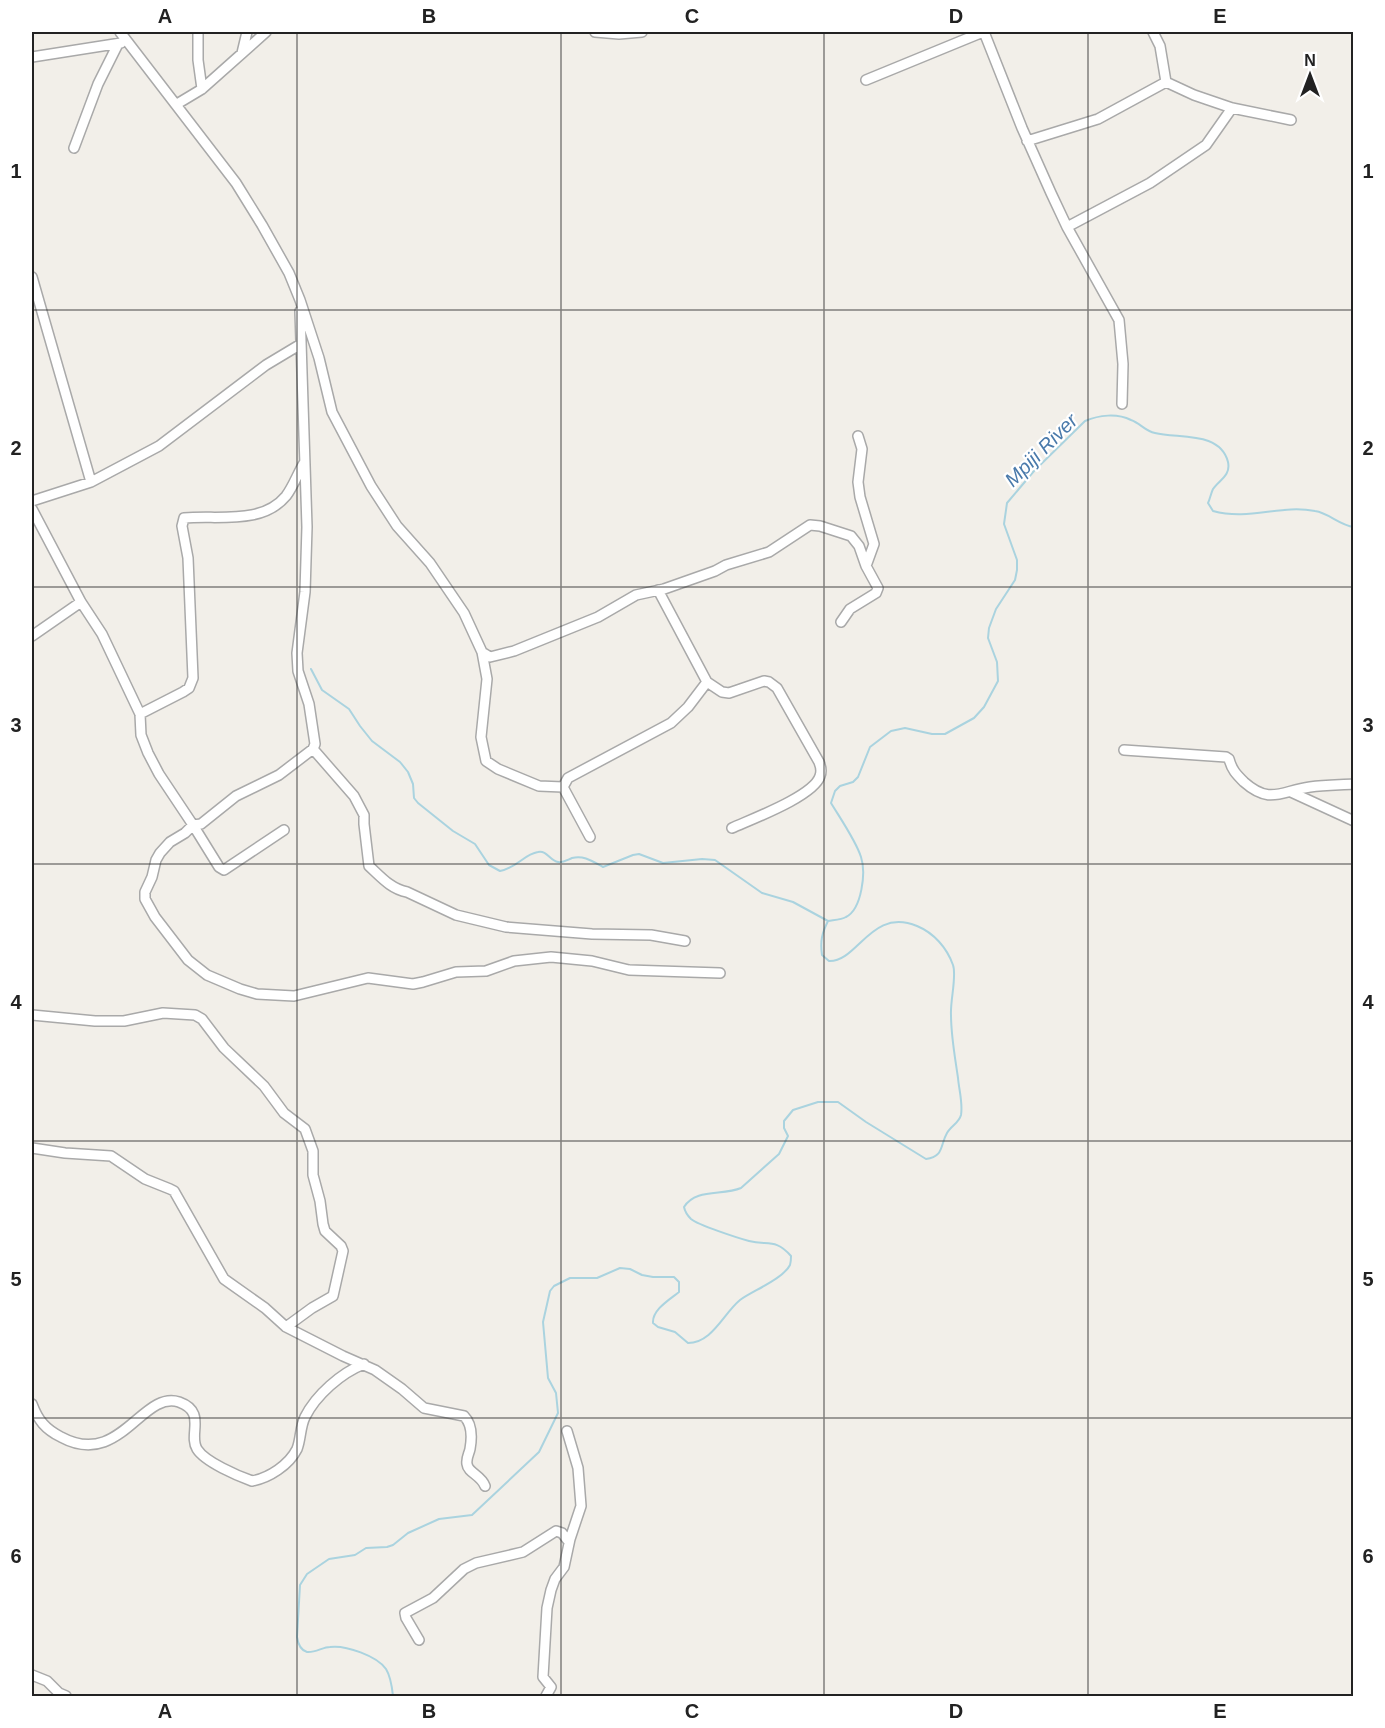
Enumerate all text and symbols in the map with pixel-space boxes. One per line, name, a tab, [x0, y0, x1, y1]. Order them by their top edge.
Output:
text: A	[158, 5, 172, 27]
text: B	[422, 5, 436, 27]
text: C	[685, 5, 699, 27]
text: D	[949, 5, 963, 27]
text: E	[1213, 5, 1227, 27]
north arrow	[1280, 45, 1340, 105]
text: N	[1304, 52, 1316, 69]
text: 1	[10, 160, 22, 182]
text: 1	[1362, 160, 1374, 182]
water label: Mpiji River	[1000, 408, 1083, 491]
text: 2	[10, 437, 22, 459]
text: 2	[1362, 437, 1374, 459]
text: 3	[10, 714, 22, 736]
text: 3	[1362, 714, 1374, 736]
text: 4	[10, 991, 22, 1013]
text: 4	[1362, 991, 1374, 1013]
text: 5	[10, 1268, 22, 1290]
text: 5	[1362, 1268, 1374, 1290]
text: 6	[10, 1545, 22, 1567]
text: 6	[1362, 1545, 1374, 1567]
text: A	[158, 1700, 172, 1722]
text: B	[422, 1700, 436, 1722]
text: C	[685, 1700, 699, 1722]
text: D	[949, 1700, 963, 1722]
text: E	[1213, 1700, 1227, 1722]

